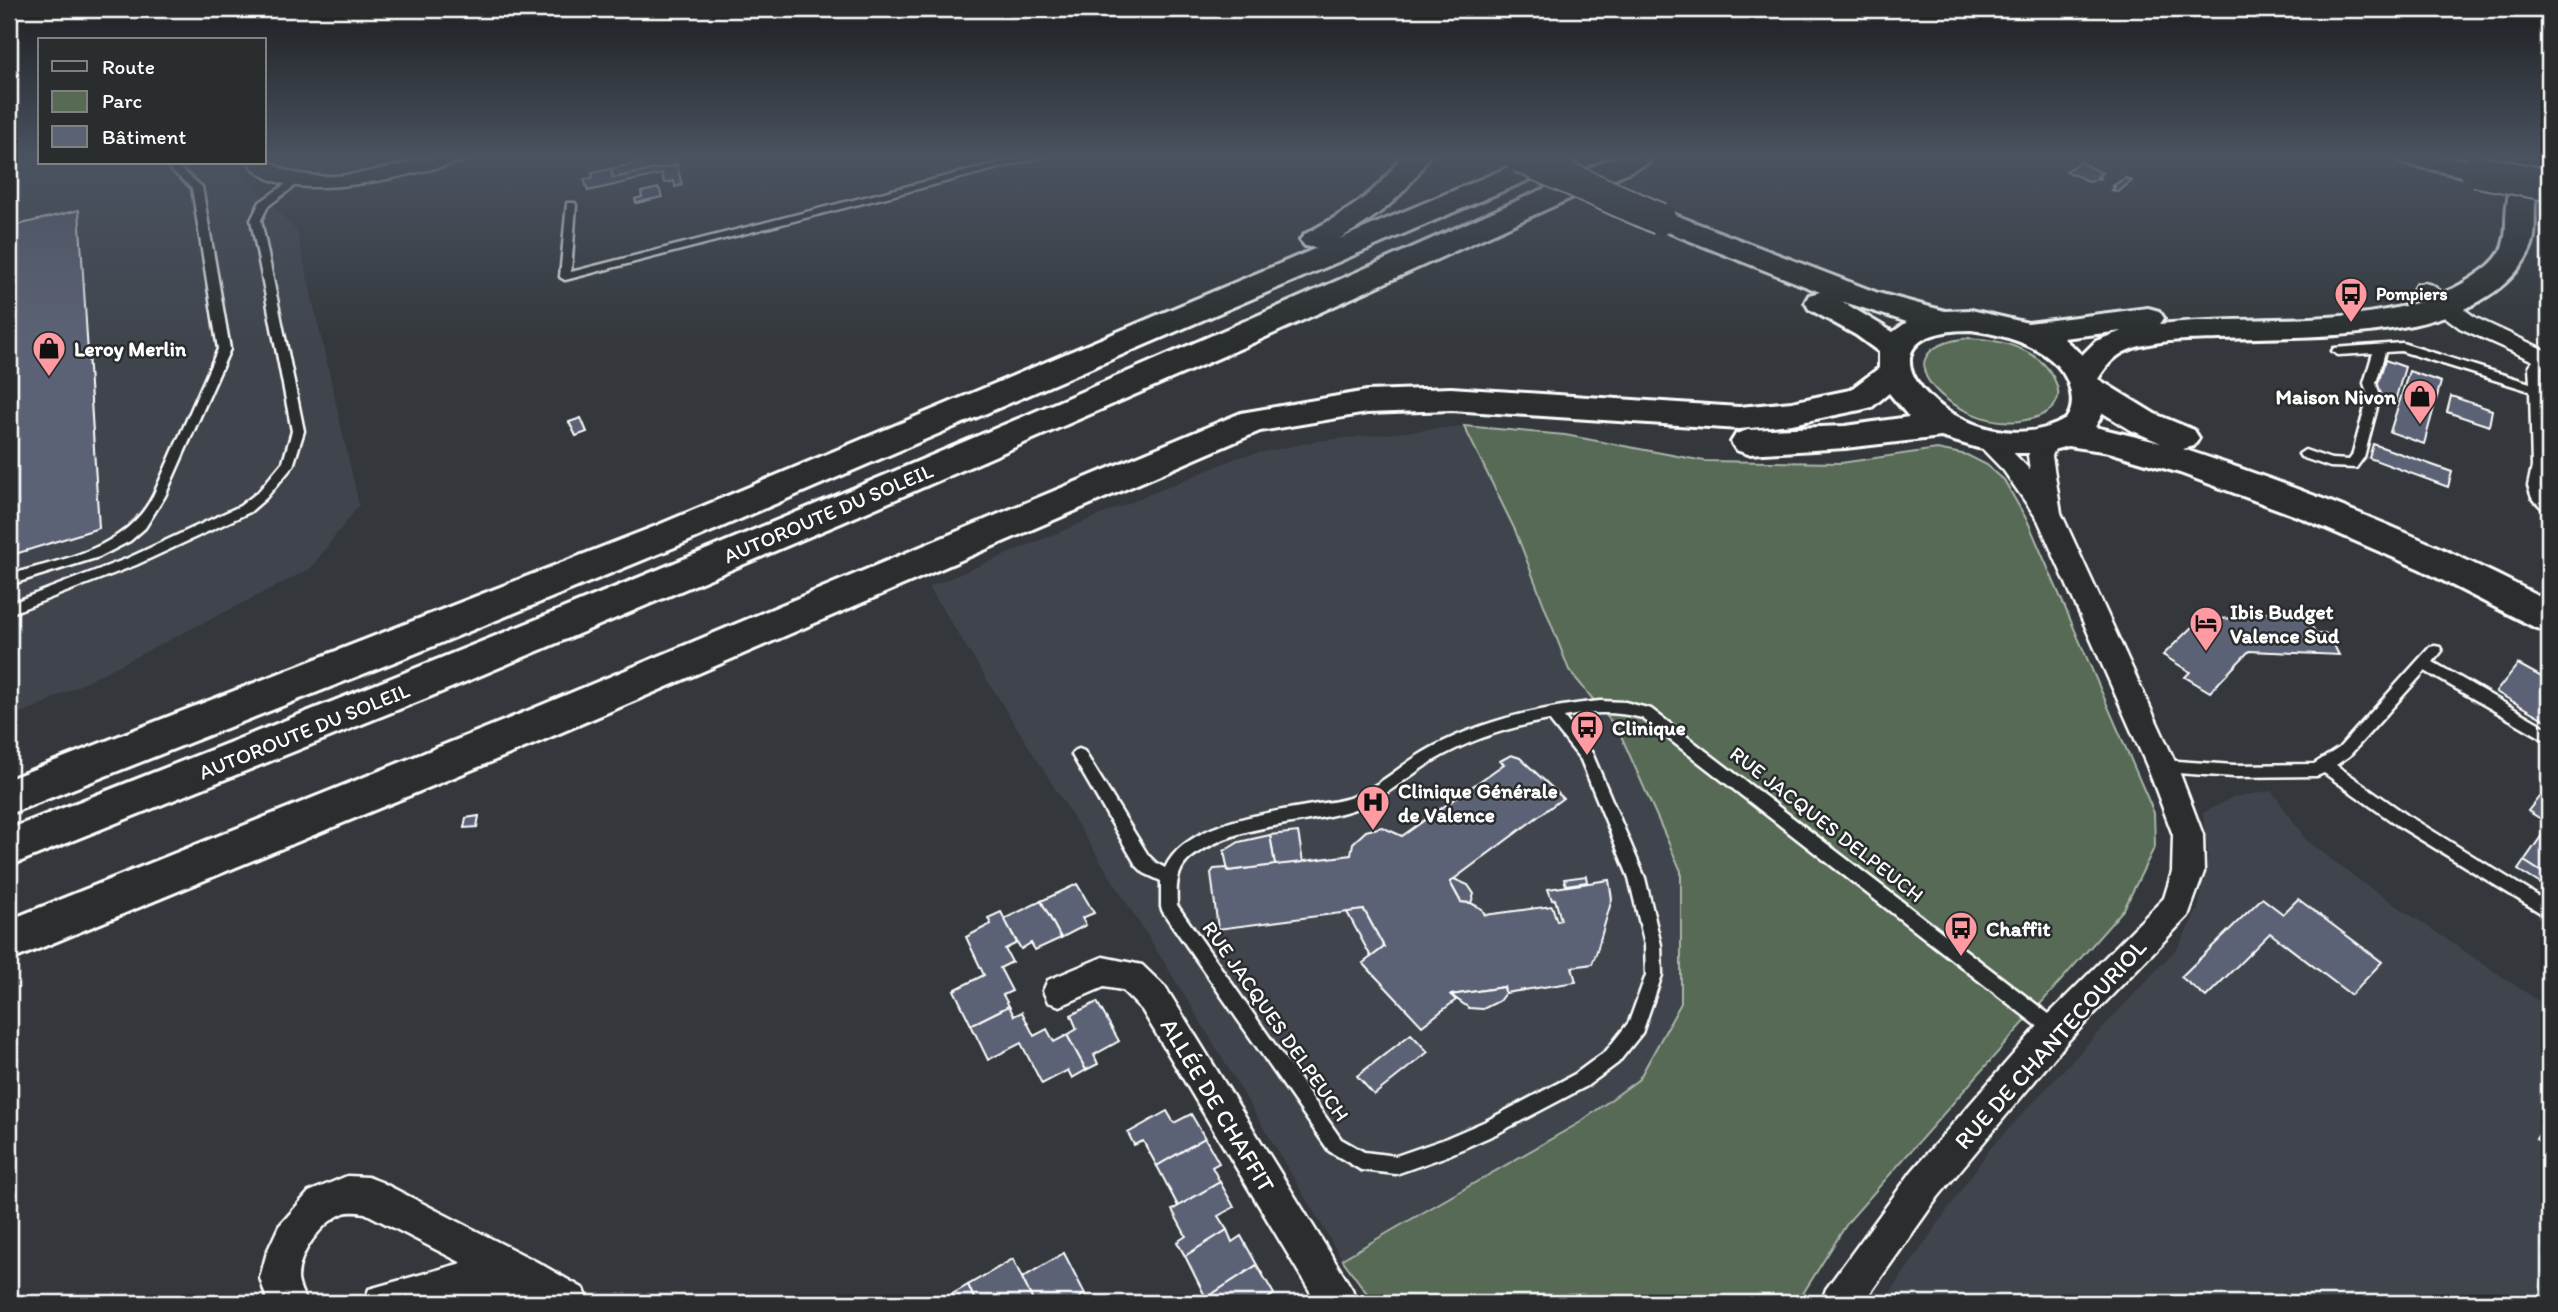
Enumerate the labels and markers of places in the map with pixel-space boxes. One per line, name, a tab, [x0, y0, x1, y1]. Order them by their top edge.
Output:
bus stop icon: Pompiers	[2332, 275, 2370, 324]
place label: Pompiers	[2376, 283, 2447, 305]
shop icon: Leroy Merlin	[30, 329, 68, 378]
place label: Leroy Merlin	[74, 336, 187, 362]
shop icon: Maison Nivon	[2401, 377, 2439, 426]
place label: Maison Nivon	[2275, 384, 2396, 409]
place label: Ibis Budget Valence Sud	[2230, 599, 2340, 648]
hotel icon: Ibis Budget Valence Sud	[2187, 604, 2225, 653]
bus stop icon: Clinique	[1568, 708, 1606, 757]
place label: Clinique	[1612, 715, 1686, 741]
place label: Clinique Générale de Valence	[1398, 778, 1558, 827]
hospital icon: Clinique Générale de Valence	[1354, 783, 1392, 832]
bus stop icon: Chaffit	[1942, 909, 1980, 958]
place label: Chaffit	[1986, 916, 2050, 941]

